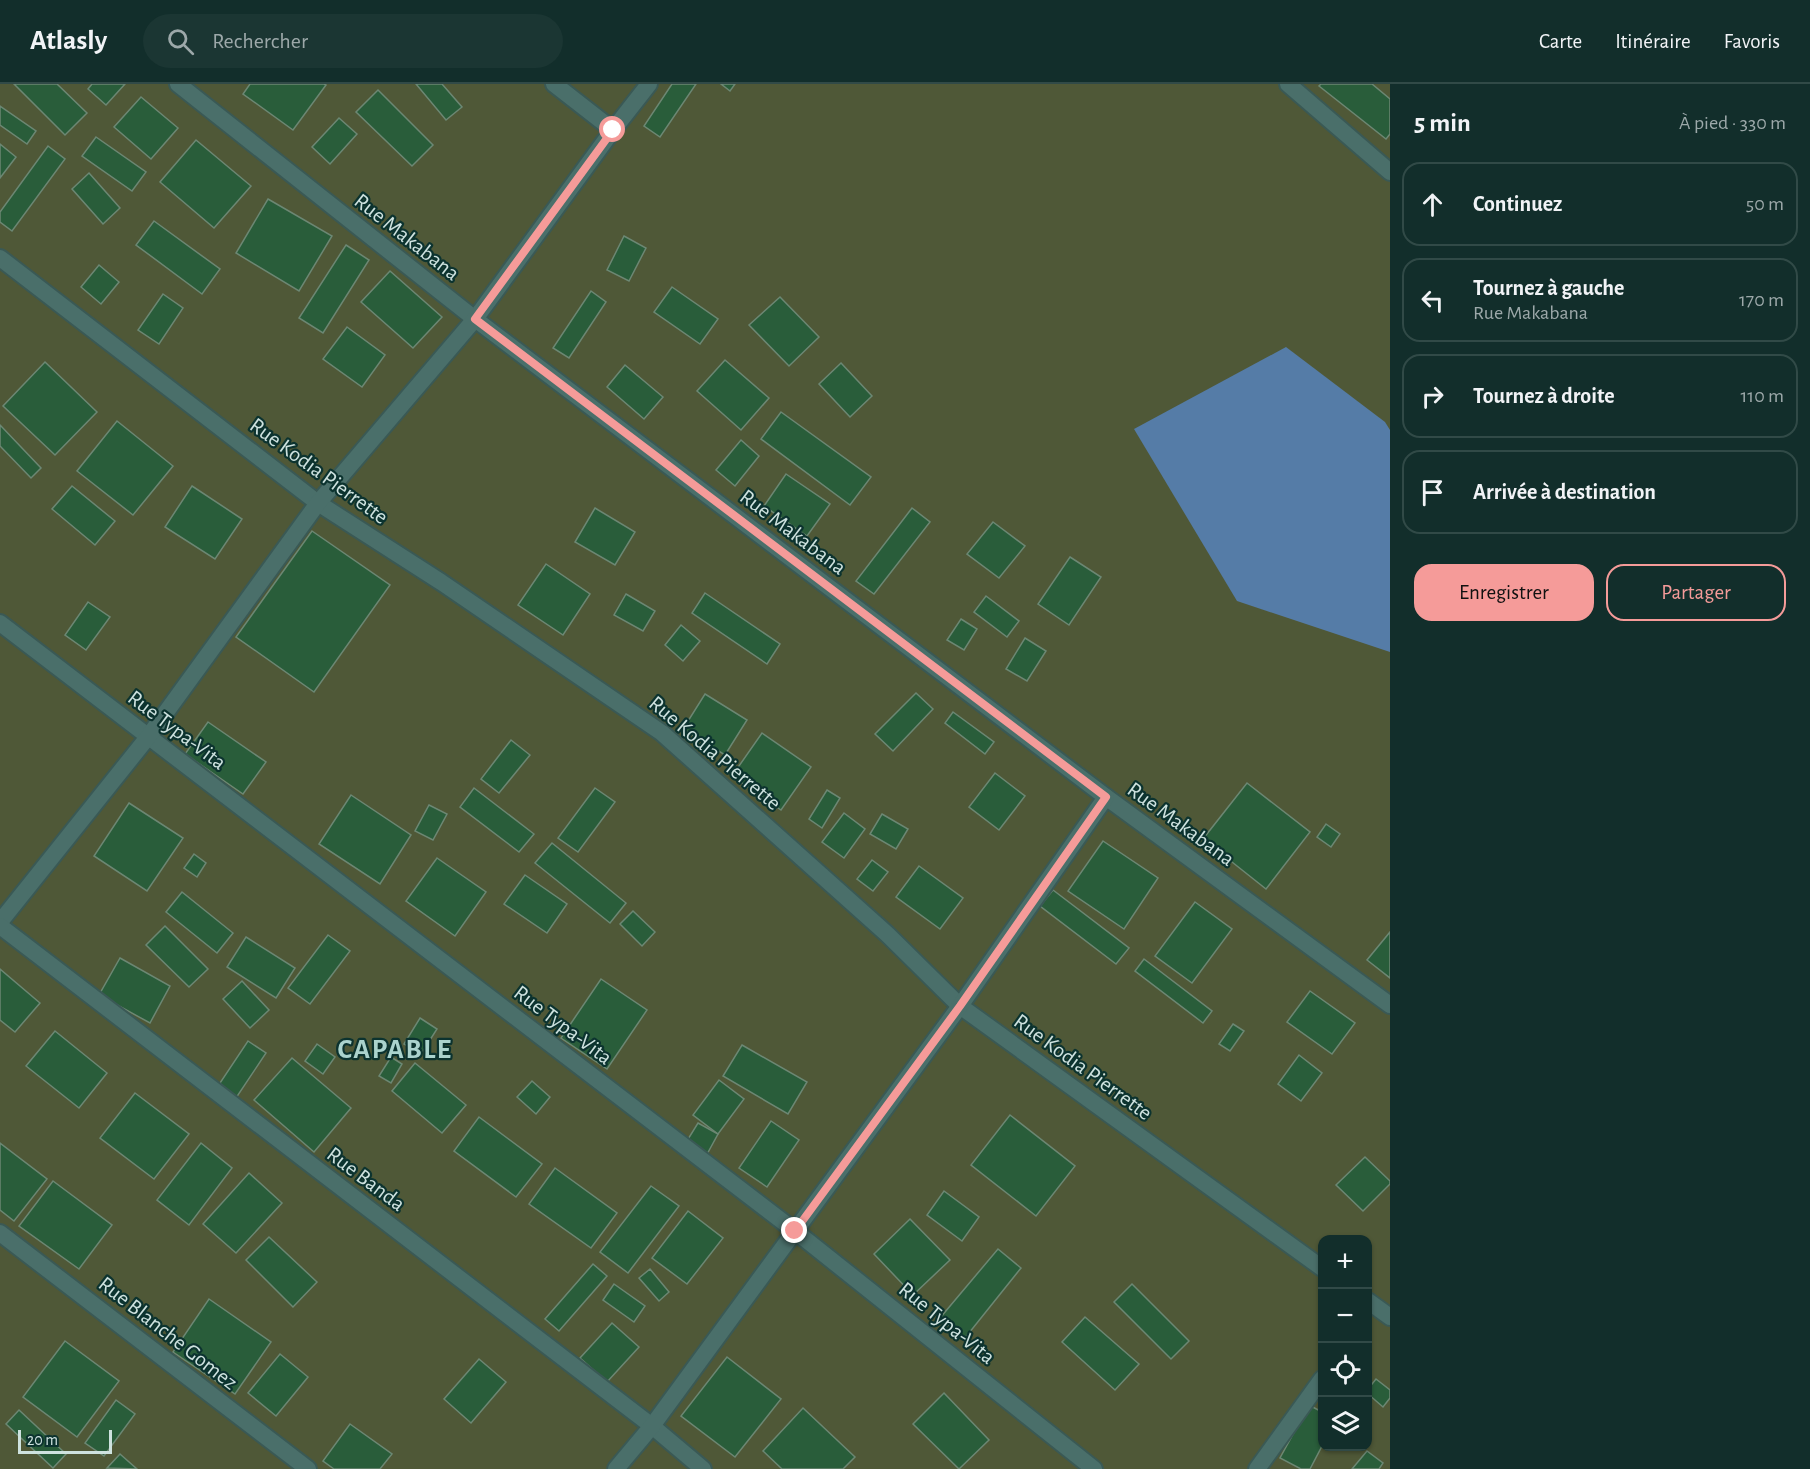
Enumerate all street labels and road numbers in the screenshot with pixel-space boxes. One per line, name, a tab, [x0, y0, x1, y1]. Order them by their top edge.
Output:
street label: Rue Makabana	[350, 189, 464, 285]
street label: Rue Kodia Pierrette	[246, 414, 392, 528]
street label: Rue Makabana	[736, 485, 850, 579]
street label: Rue Typa-Vita	[124, 686, 230, 774]
street label: Rue Kodia Pierrette	[645, 692, 785, 814]
street label: Rue Makabana	[1123, 778, 1239, 870]
street label: Rue Typa-Vita	[510, 981, 616, 1069]
street label: Rue Kodia Pierrette	[1010, 1010, 1156, 1124]
street label: Rue Banda	[323, 1143, 409, 1215]
street label: Rue Blanche Gomez	[95, 1272, 241, 1394]
street label: Rue Typa-Vita	[895, 1278, 999, 1368]

